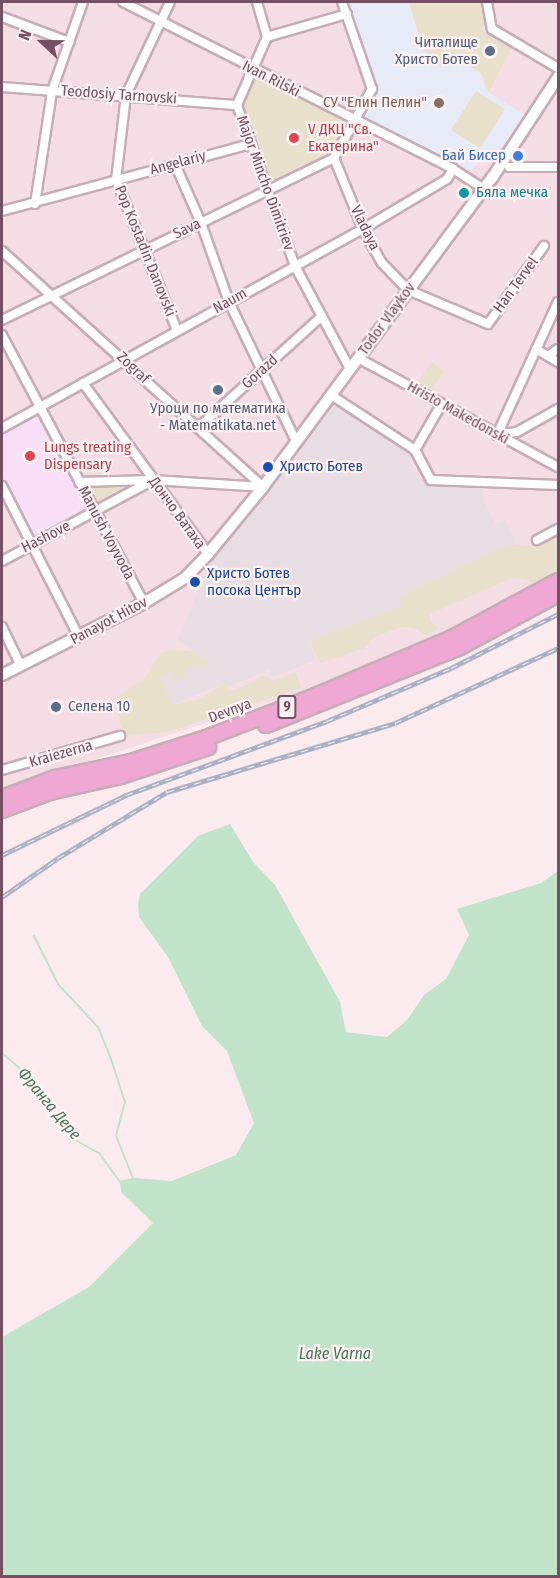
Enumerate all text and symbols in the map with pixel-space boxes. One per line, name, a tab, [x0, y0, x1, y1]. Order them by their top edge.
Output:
north arrow	[12, 12, 72, 72]
text: N	[14, 27, 35, 43]
place label: Читалище Христо Ботев	[395, 33, 478, 68]
marker: Читалище Христо Ботев	[483, 44, 497, 58]
street label: Ivan Rilski	[239, 57, 303, 101]
street label: Teodosiy Tarnovski	[61, 82, 177, 108]
place label: СУ "Елин Пелин"	[323, 94, 427, 112]
marker: СУ "Елин Пелин"	[432, 96, 446, 110]
street label: Major Mincho Dimitriev	[232, 113, 298, 253]
place label: V ДКЦ "Св. Екатерина"	[308, 120, 379, 155]
marker: V ДКЦ "Св. Екатерина"	[285, 129, 303, 147]
street label: Angelariy	[148, 147, 208, 179]
place label: Бай Бисер	[442, 147, 506, 165]
marker: Бай Бисер	[511, 149, 525, 163]
street label: Pop Kostadin Danovski	[111, 183, 179, 319]
place label: Бяла мечка	[476, 184, 548, 202]
marker: Бяла мечка	[457, 186, 471, 200]
street label: Vladaya	[346, 203, 384, 253]
street label: Sava	[170, 215, 204, 243]
street label: Han Tervel	[490, 254, 542, 316]
street label: Todor Vlaykov	[355, 279, 419, 359]
street label: Naum	[210, 284, 250, 318]
street label: Zograf	[113, 348, 153, 388]
street label: Gorazd	[238, 351, 282, 393]
street label: Hristo Makedonski	[404, 378, 512, 448]
marker: Уроци по математика - Matematikata.net	[211, 383, 225, 397]
place label: Уроци по математика - Matematikata.net	[150, 399, 286, 434]
place label: Lungs treating Dispensary	[44, 438, 131, 473]
marker: Lungs treating Dispensary	[21, 447, 39, 465]
place label: Христо Ботев	[280, 458, 363, 476]
marker: Христо Ботев	[261, 460, 275, 474]
street label: Дончо Ватаха	[145, 473, 209, 553]
street label: Manush Voyvoda	[74, 483, 138, 583]
street label: Hashove	[19, 517, 73, 557]
place label: Христо Ботев посока Център	[207, 564, 301, 599]
marker: Христо Ботев посока Център	[188, 575, 202, 589]
street label: Panayot Hitov	[67, 593, 151, 649]
street label: Devnya	[206, 695, 254, 727]
road number: 9	[276, 696, 298, 718]
place label: Селена 10	[68, 698, 130, 716]
marker: Селена 10	[49, 700, 63, 714]
street label: Kraiezerna	[27, 736, 95, 772]
water label: Франга Дере	[13, 1064, 85, 1144]
water label: Lake Varna	[299, 1344, 371, 1364]

